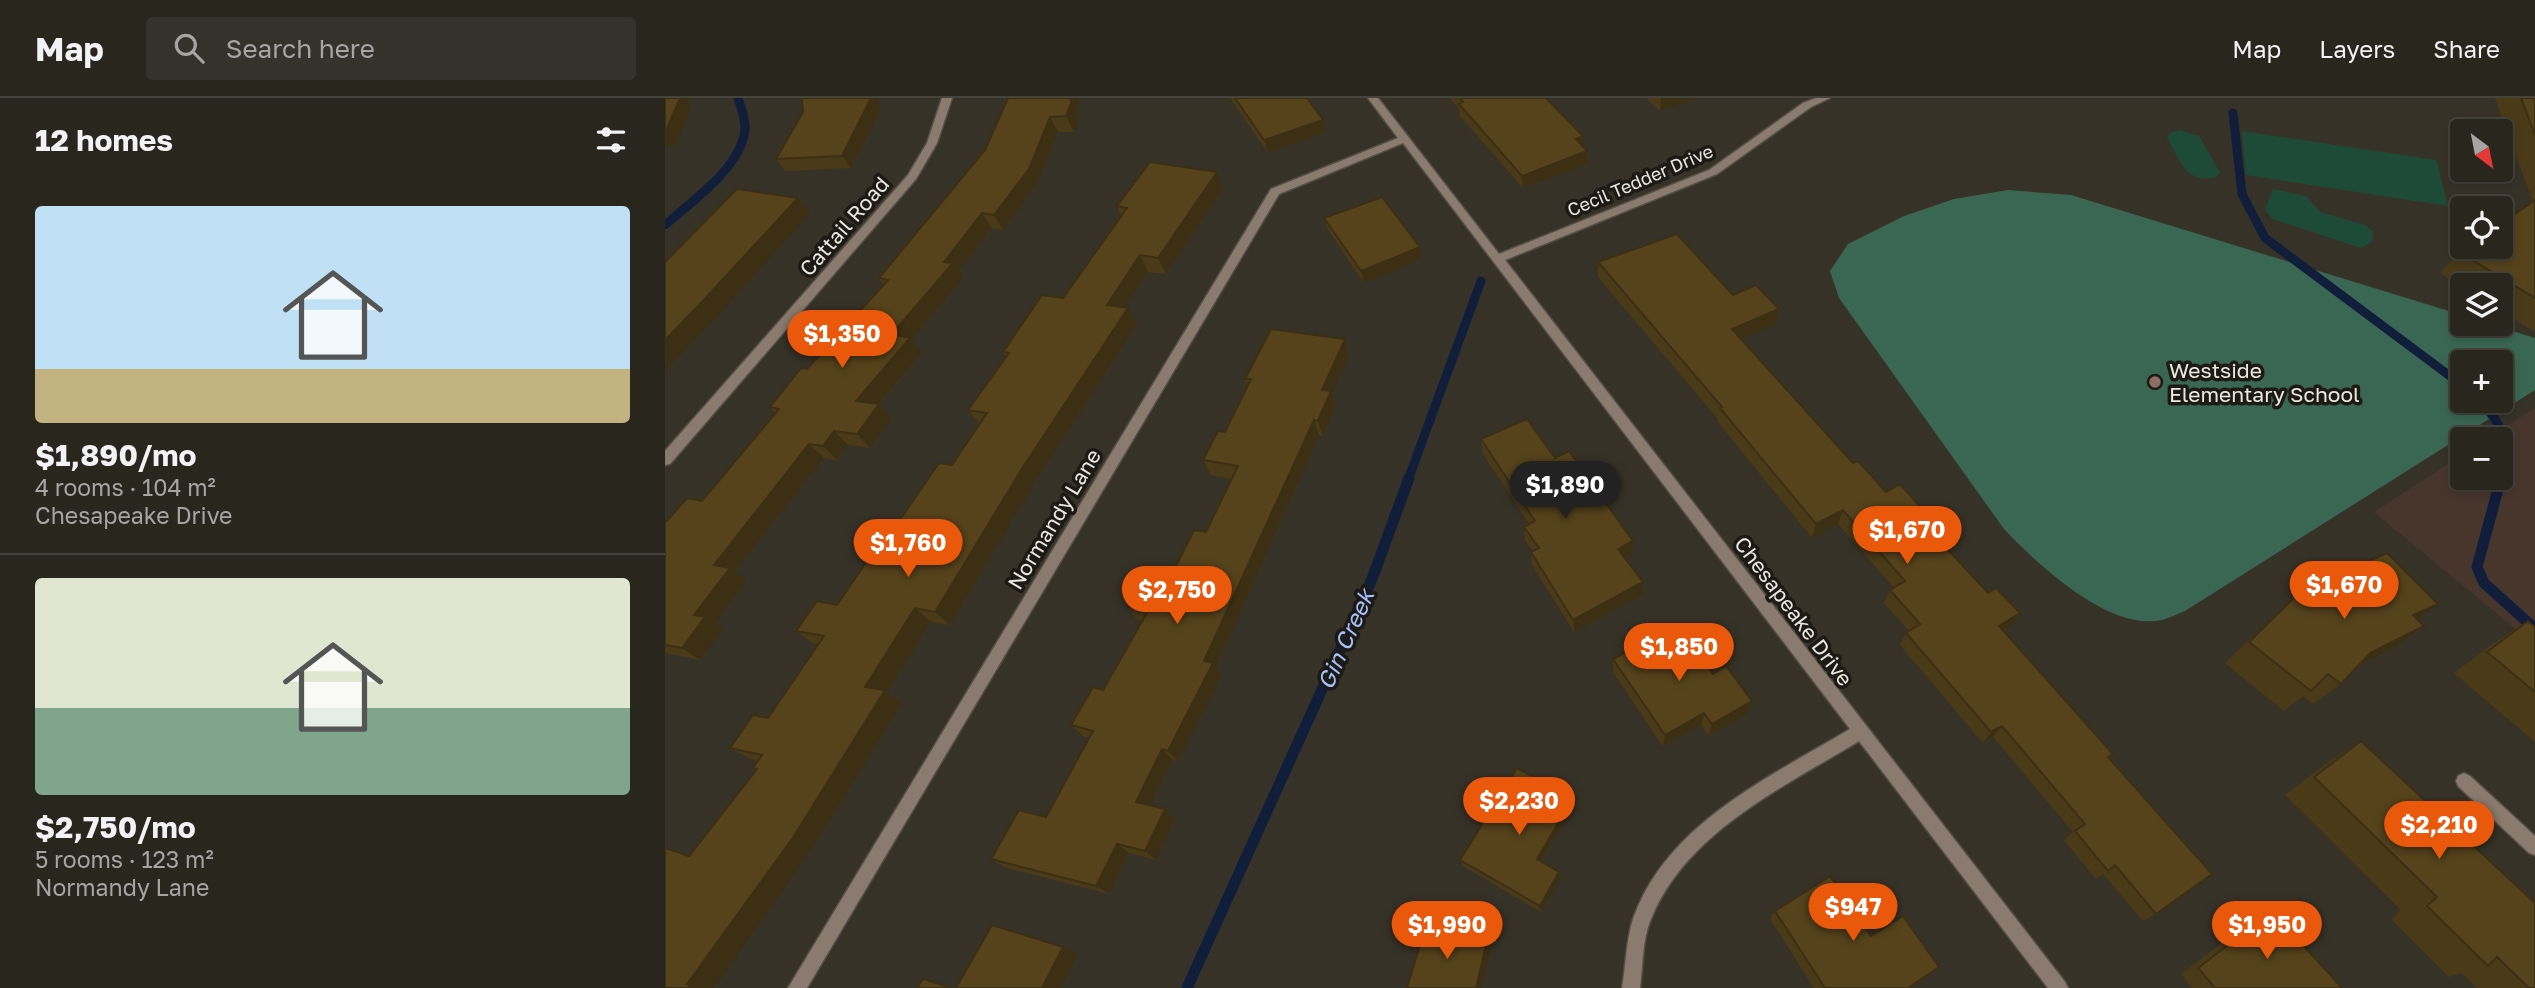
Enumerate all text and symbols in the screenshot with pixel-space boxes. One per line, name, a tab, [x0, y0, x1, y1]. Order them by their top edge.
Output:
search box	[146, 17, 636, 80]
text: Map	[35, 29, 104, 68]
icon: search	[170, 29, 208, 67]
text: Search here	[226, 33, 375, 64]
text: Map	[2232, 34, 2281, 63]
text: Layers	[2319, 34, 2395, 63]
text: Share	[2433, 34, 2500, 63]
north arrow	[2450, 119, 2513, 182]
map controls	[2450, 119, 2513, 490]
icon: filters	[592, 121, 630, 159]
text: 12 homes	[35, 122, 173, 158]
street label: Cecil Tedder Drive	[1564, 139, 1716, 221]
street label: Cattail Road	[794, 171, 894, 281]
button: locate	[2450, 196, 2513, 259]
icon: home	[270, 252, 396, 378]
button: layers	[2450, 273, 2513, 336]
pin: $1,350	[785, 310, 899, 370]
text: $1,350	[803, 319, 881, 347]
button: +	[2450, 350, 2513, 413]
place label: Westside Elementary School	[2169, 357, 2360, 407]
marker: Westside Elementary School	[2147, 374, 2163, 390]
button: −	[2450, 427, 2513, 490]
text: $1,890/mo	[35, 437, 197, 473]
street label: Normandy Lane	[1002, 444, 1106, 594]
pin: $1,890	[1508, 462, 1622, 521]
text: $1,890	[1526, 470, 1604, 498]
text: 4 rooms · 104 m²	[35, 473, 216, 501]
text: Chesapeake Drive	[35, 501, 232, 529]
pin: $1,670	[1850, 506, 1964, 566]
text: $1,670	[1869, 515, 1945, 543]
pin: $1,760	[851, 519, 965, 579]
text: $1,760	[870, 528, 946, 556]
street label: Chesapeake Drive	[1729, 531, 1859, 691]
pin: $1,670	[2287, 561, 2401, 621]
pin: $2,750	[1120, 566, 1234, 626]
text: $1,670	[2306, 570, 2382, 598]
text: $2,750	[1138, 575, 1216, 603]
water label: Gin Creek	[1311, 583, 1380, 693]
icon: home	[270, 624, 396, 750]
pin: $1,850	[1622, 624, 1736, 683]
text: $1,850	[1640, 632, 1718, 660]
pin: $2,230	[1462, 778, 1576, 837]
text: $2,230	[1479, 786, 1559, 814]
pin: $2,210	[2382, 802, 2496, 861]
text: $2,750/mo	[35, 809, 196, 845]
text: $2,210	[2400, 810, 2478, 838]
text: 5 rooms · 123 m²	[35, 845, 214, 873]
text: Normandy Lane	[35, 873, 209, 901]
pin: $947	[1812, 884, 1894, 943]
text: $947	[1825, 892, 1881, 920]
pin: $1,990	[1390, 902, 1504, 961]
pin: $1,950	[2210, 902, 2324, 961]
text: $1,990	[1408, 910, 1486, 938]
text: $1,950	[2228, 910, 2306, 938]

